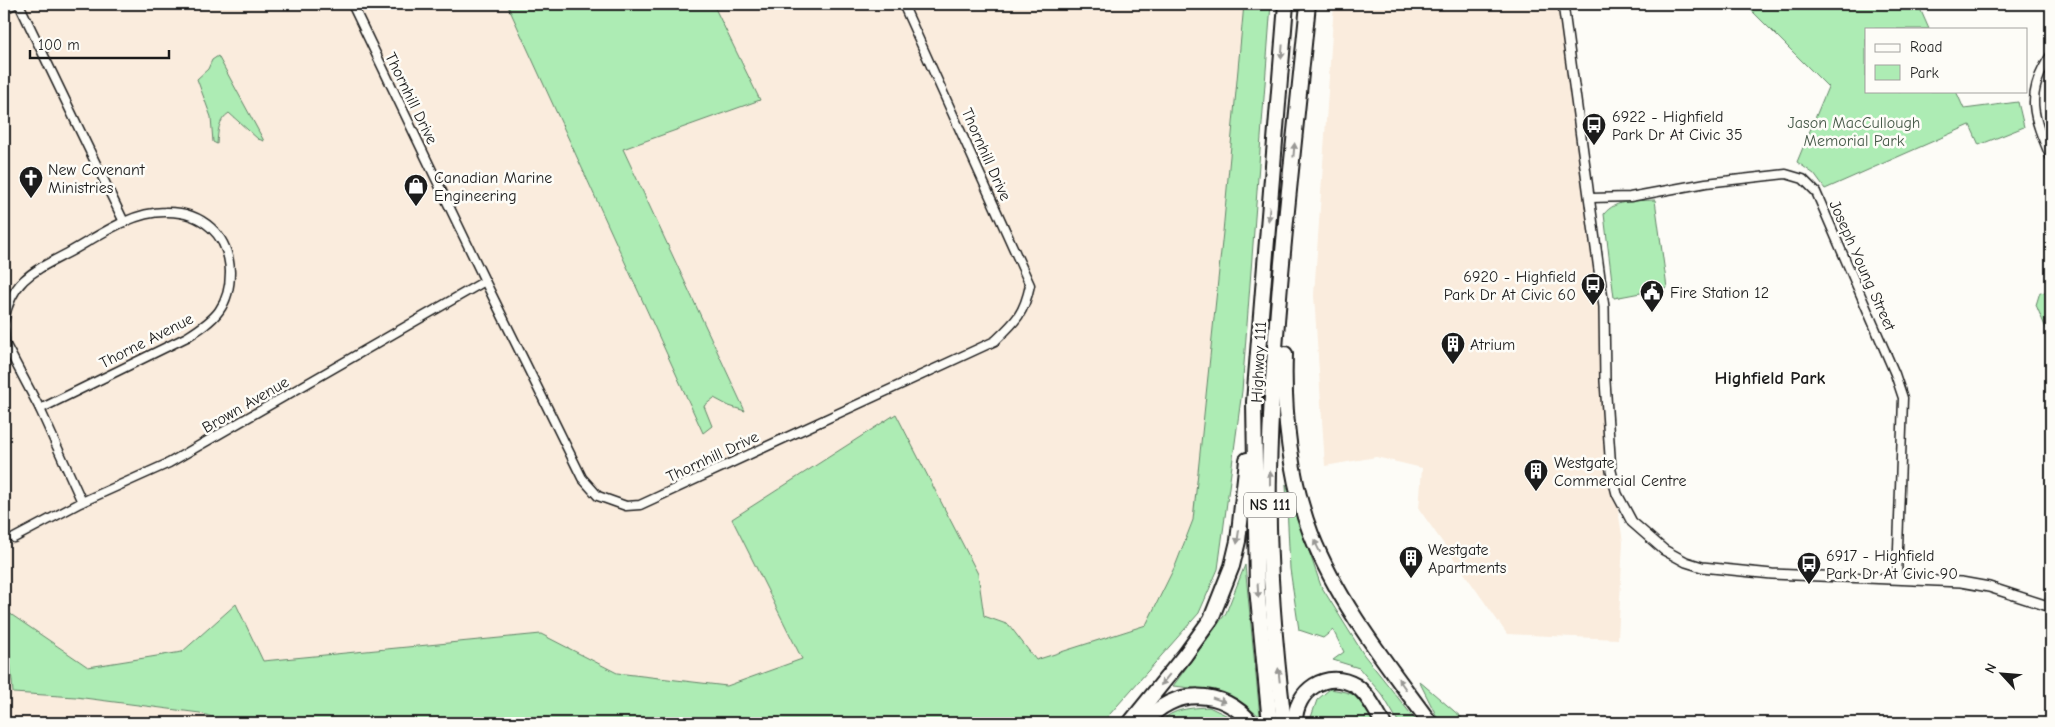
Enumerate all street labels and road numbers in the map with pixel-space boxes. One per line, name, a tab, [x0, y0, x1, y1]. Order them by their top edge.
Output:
street label: Thornhill Drive	[381, 50, 441, 147]
street label: Thornhill Drive	[958, 105, 1015, 204]
street label: Joseph Young Street	[1825, 198, 1899, 334]
street label: Thorne Avenue	[97, 310, 196, 372]
street label: Highway 111	[1248, 321, 1270, 403]
street label: Brown Avenue	[199, 373, 292, 437]
street label: Thornhill Drive	[663, 428, 761, 486]
road number: NS 111	[1244, 492, 1296, 518]

